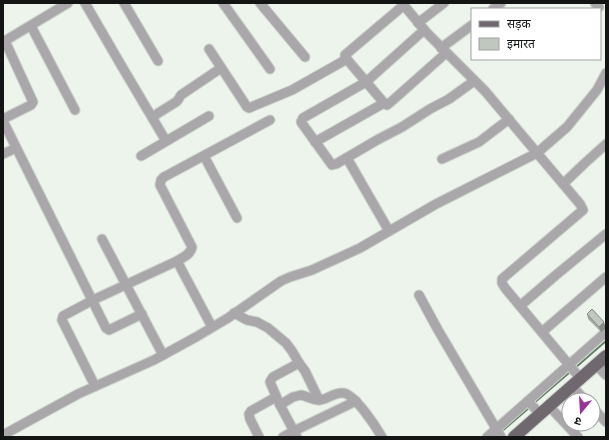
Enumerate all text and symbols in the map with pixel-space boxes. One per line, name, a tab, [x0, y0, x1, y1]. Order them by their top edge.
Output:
legend	[471, 8, 601, 60]
text: सड़क	[507, 17, 532, 31]
text: इमारत	[507, 37, 536, 51]
north arrow	[561, 392, 601, 432]
text: उ	[572, 414, 583, 428]

